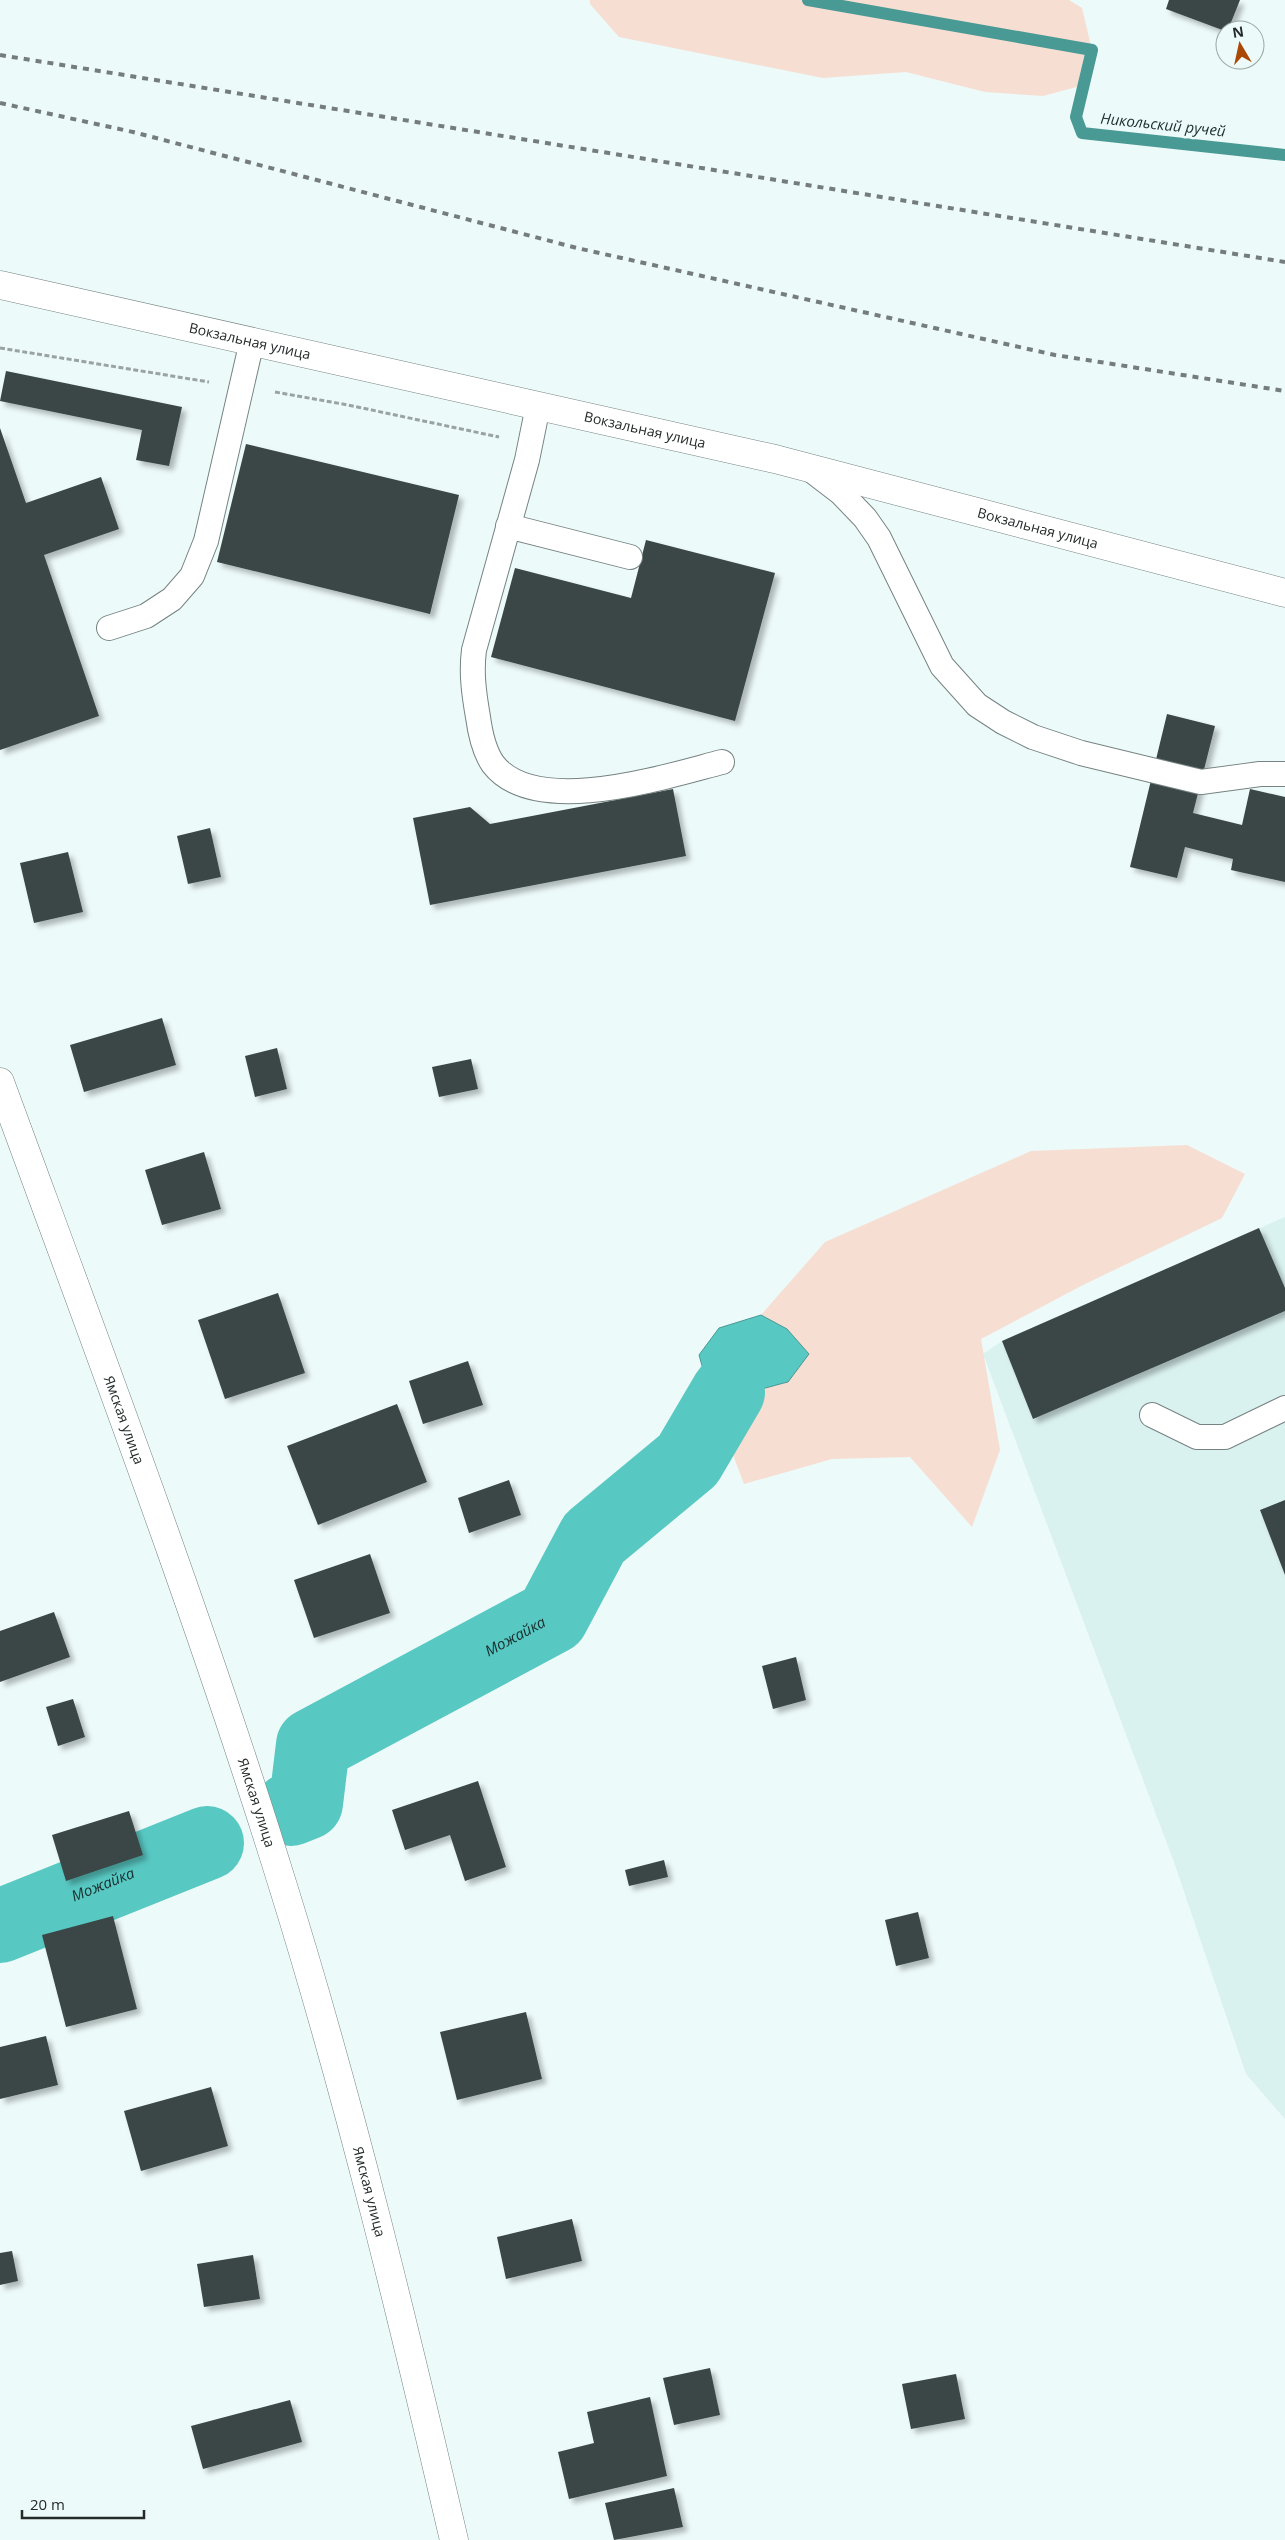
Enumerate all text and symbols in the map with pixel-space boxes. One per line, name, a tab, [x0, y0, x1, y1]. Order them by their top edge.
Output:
north arrow	[1215, 20, 1265, 70]
text: N	[1231, 21, 1245, 42]
water label: Никольский ручей	[1100, 107, 1227, 141]
street label: Вокзальная улица	[187, 318, 313, 363]
street label: Вокзальная улица	[582, 406, 708, 452]
street label: Вокзальная улица	[975, 503, 1100, 553]
street label: Ямская улица	[100, 1373, 149, 1467]
water label: Можайка	[481, 1611, 549, 1660]
street label: Ямская улица	[234, 1755, 280, 1850]
water label: Можайка	[68, 1862, 138, 1905]
street label: Ямская улица	[349, 2144, 391, 2239]
scale bar	[22, 2488, 145, 2520]
text: 20 m	[30, 2494, 65, 2514]

